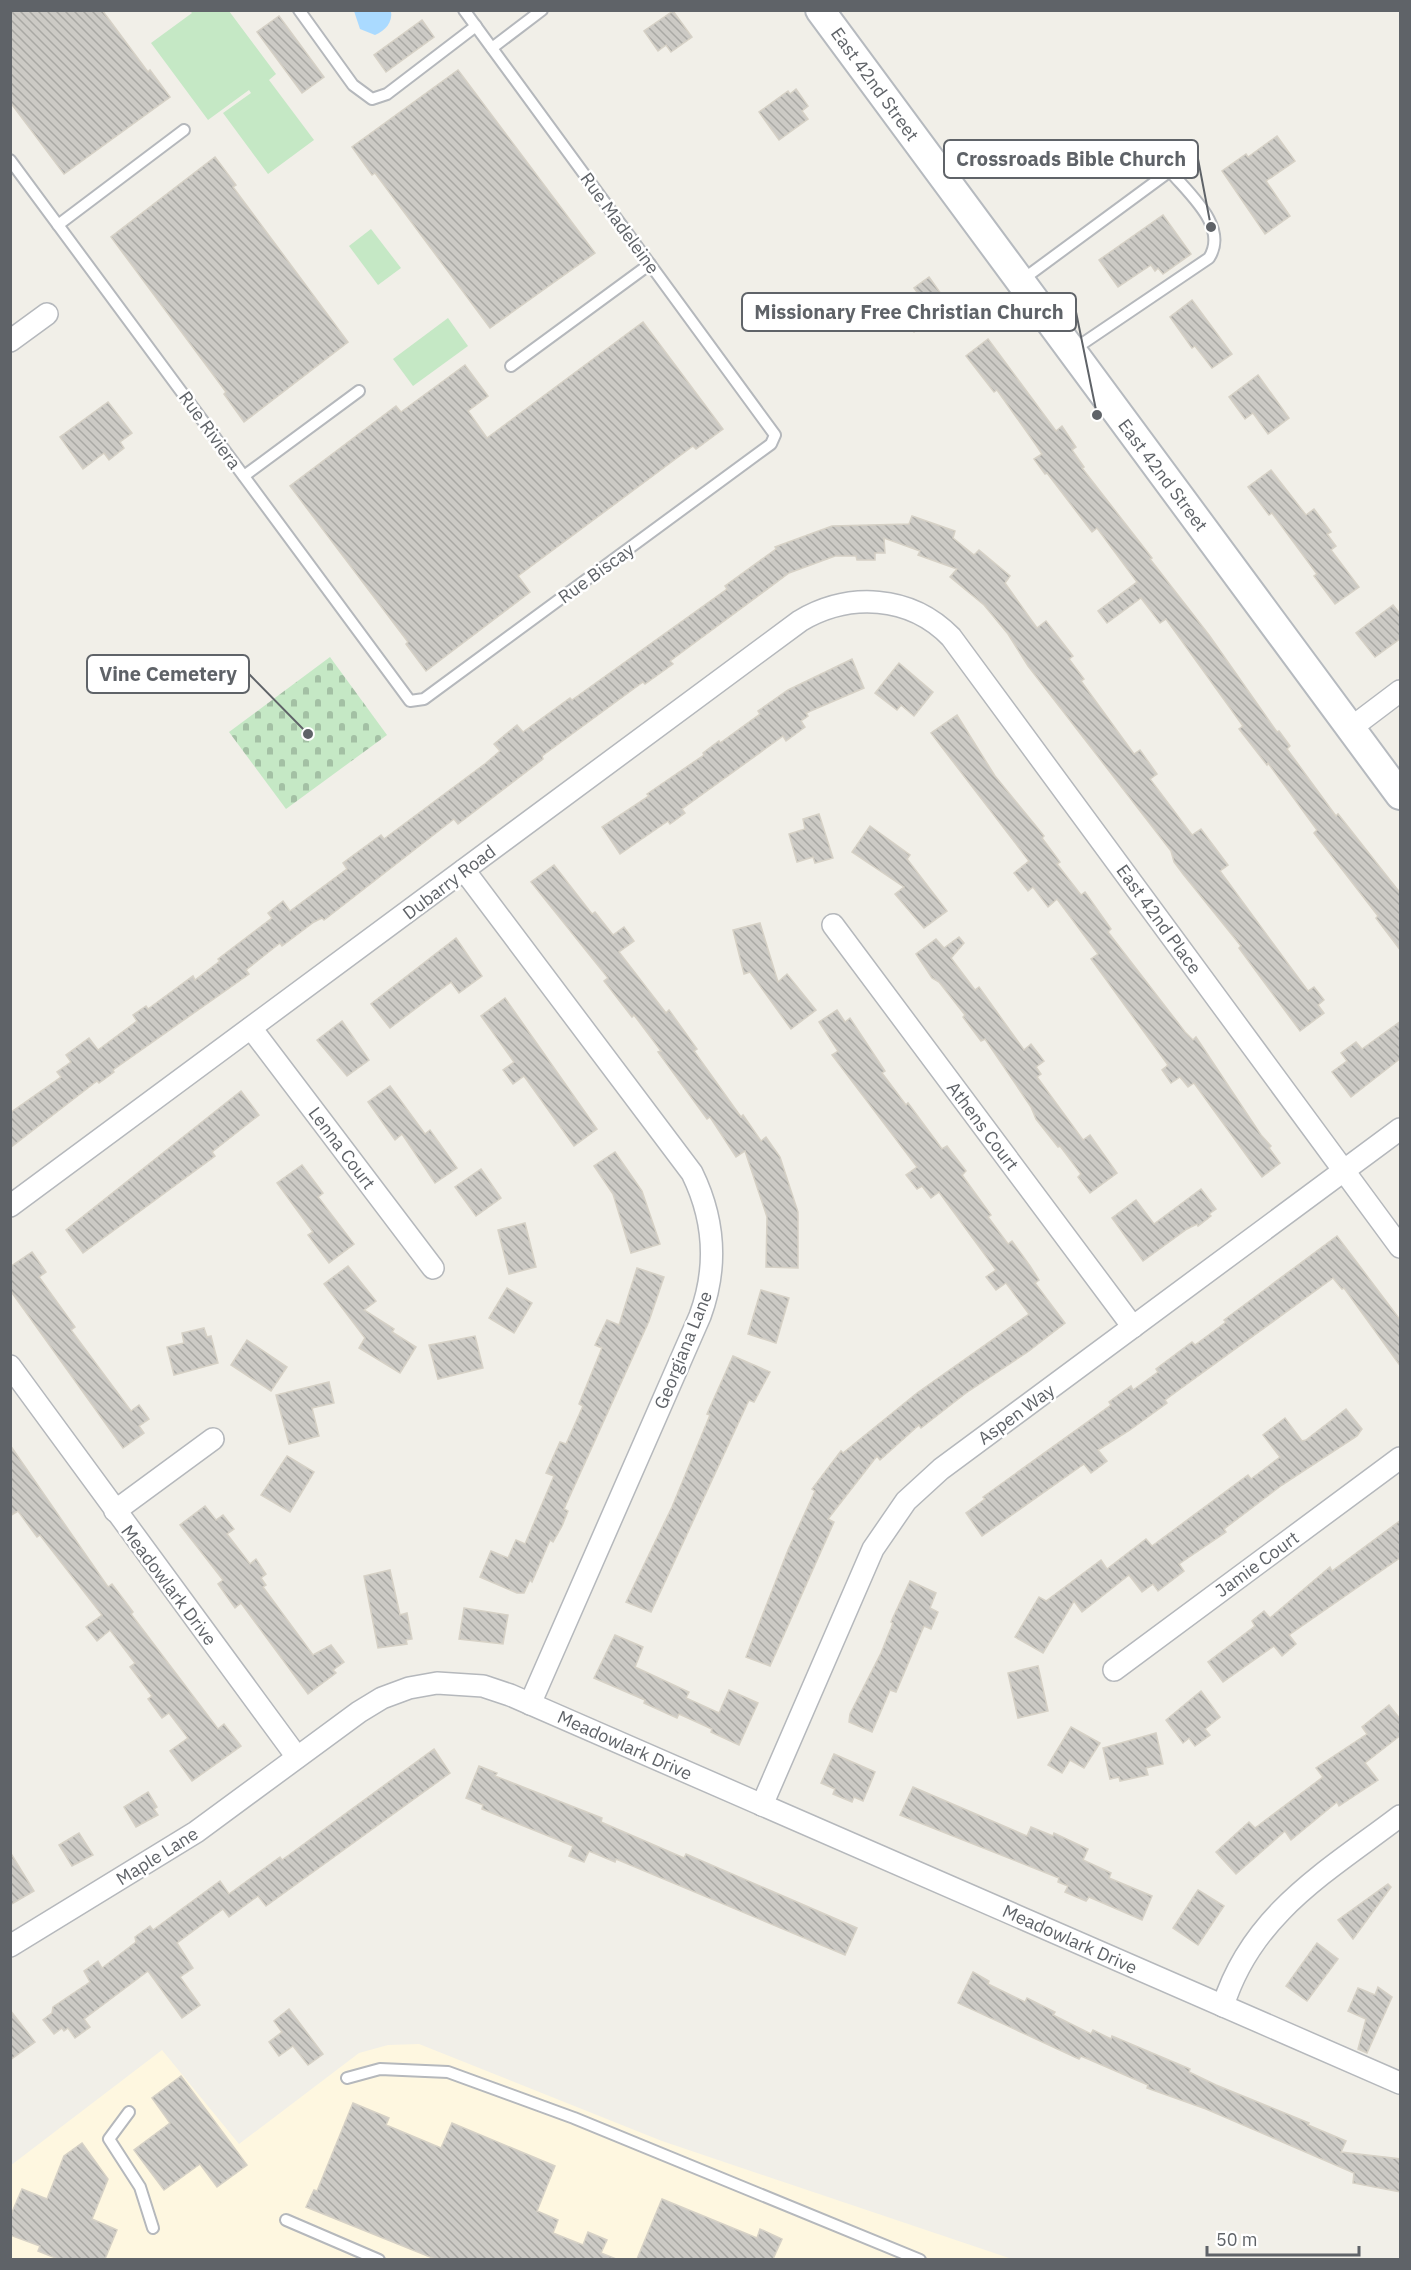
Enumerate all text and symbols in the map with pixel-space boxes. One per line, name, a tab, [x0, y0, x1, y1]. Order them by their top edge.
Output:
street label: East 42nd Street	[826, 23, 924, 145]
callout: Crossroads Bible Church	[944, 140, 1198, 178]
text: Crossroads Bible Church	[956, 145, 1186, 172]
street label: Rue Madeleine	[575, 168, 665, 278]
callout: Missionary Free Christian Church	[742, 293, 1076, 331]
text: Missionary Free Christian Church	[754, 298, 1064, 325]
street label: Rue Riviera	[174, 386, 246, 474]
street label: East 42nd Street	[1113, 414, 1213, 536]
street label: Rue Biscay	[553, 538, 639, 608]
callout: Vine Cemetery	[87, 655, 249, 693]
text: Vine Cemetery	[99, 660, 237, 687]
street label: Dubarry Road	[398, 840, 500, 924]
street label: East 42nd Place	[1111, 860, 1207, 978]
street label: Athens Court	[942, 1077, 1024, 1175]
street label: Lenna Court	[303, 1102, 381, 1194]
street label: Georgiana Lane	[649, 1288, 717, 1412]
street label: Aspen Way	[973, 1378, 1059, 1450]
street label: Meadowlark Drive	[116, 1520, 222, 1650]
street label: Jamie Court	[1211, 1526, 1303, 1602]
street label: Meadowlark Drive	[554, 1705, 696, 1785]
street label: Maple Lane	[112, 1822, 202, 1890]
street label: Meadowlark Drive	[999, 1899, 1141, 1979]
scale bar	[1207, 2219, 1358, 2257]
text: 50 m	[1216, 2228, 1258, 2251]

